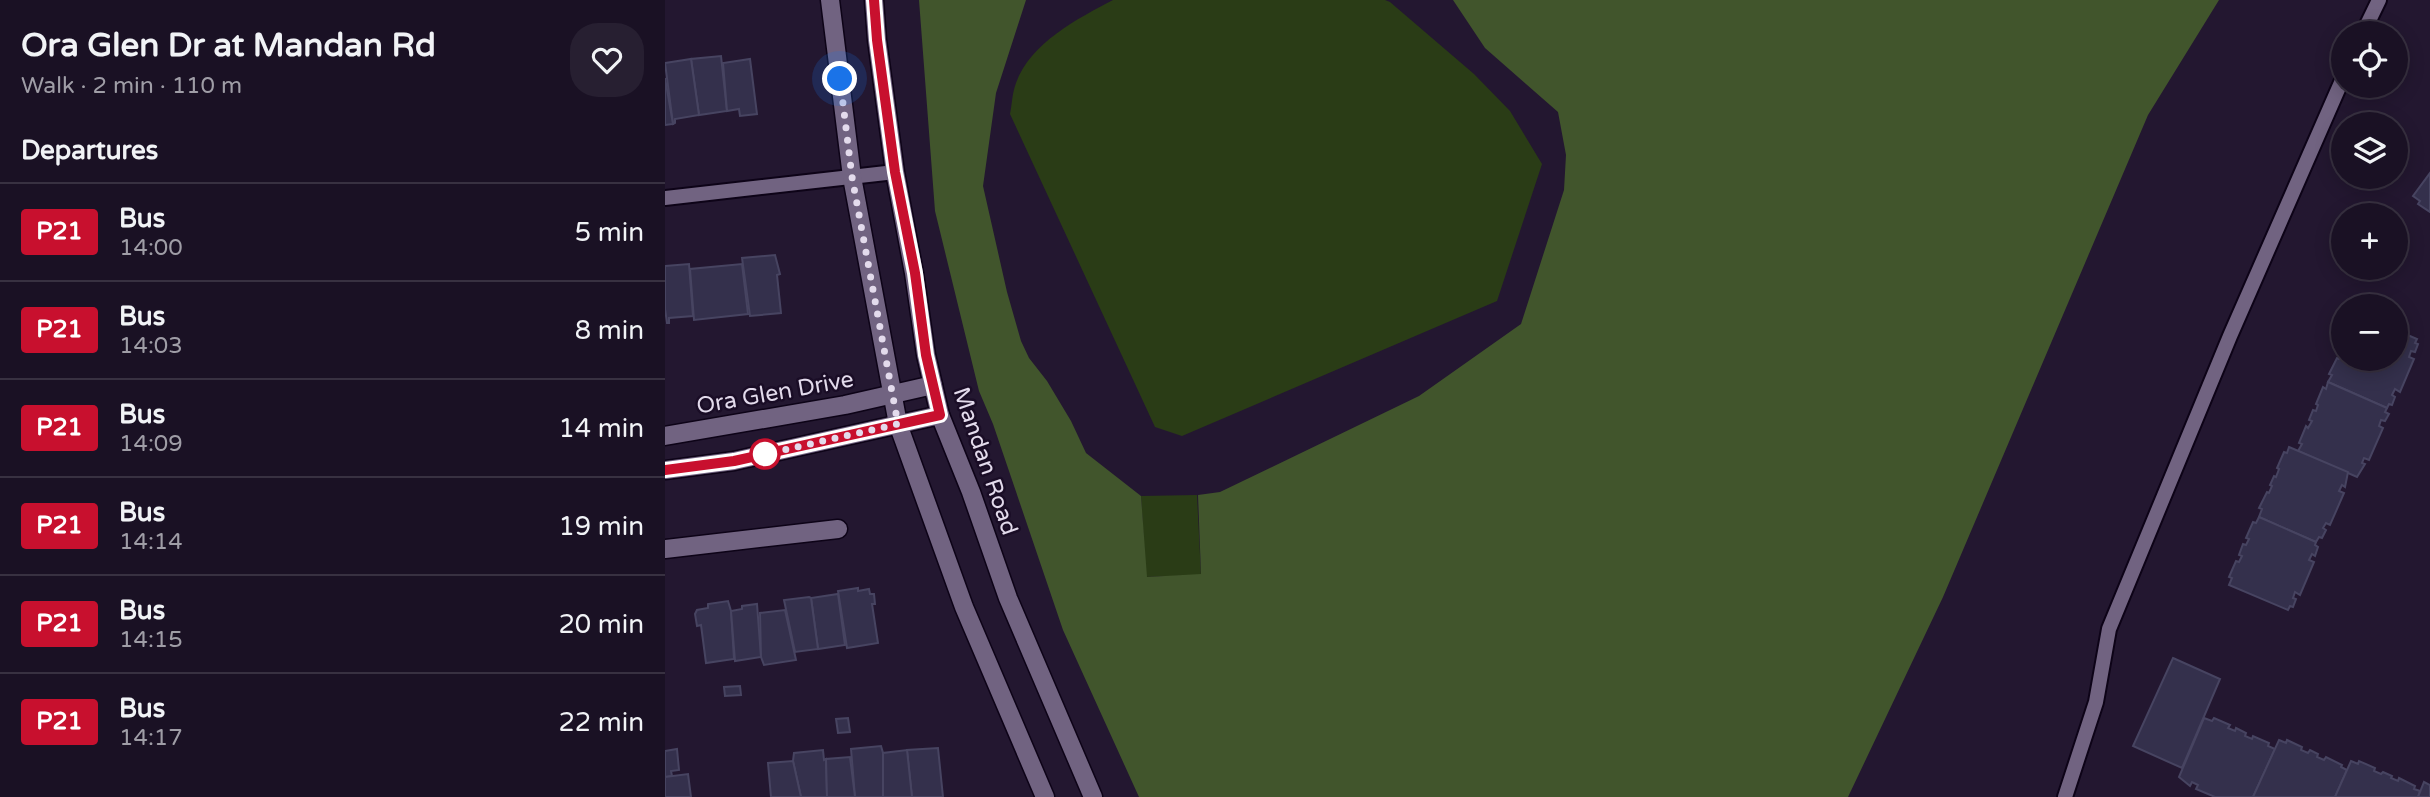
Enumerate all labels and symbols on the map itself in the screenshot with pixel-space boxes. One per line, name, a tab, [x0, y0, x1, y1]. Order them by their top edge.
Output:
your location	[822, 61, 857, 96]
street label: Ora Glen Drive	[694, 365, 856, 421]
street label: Mandan Road	[947, 384, 1023, 539]
unlabelled marker	[750, 439, 780, 469]

